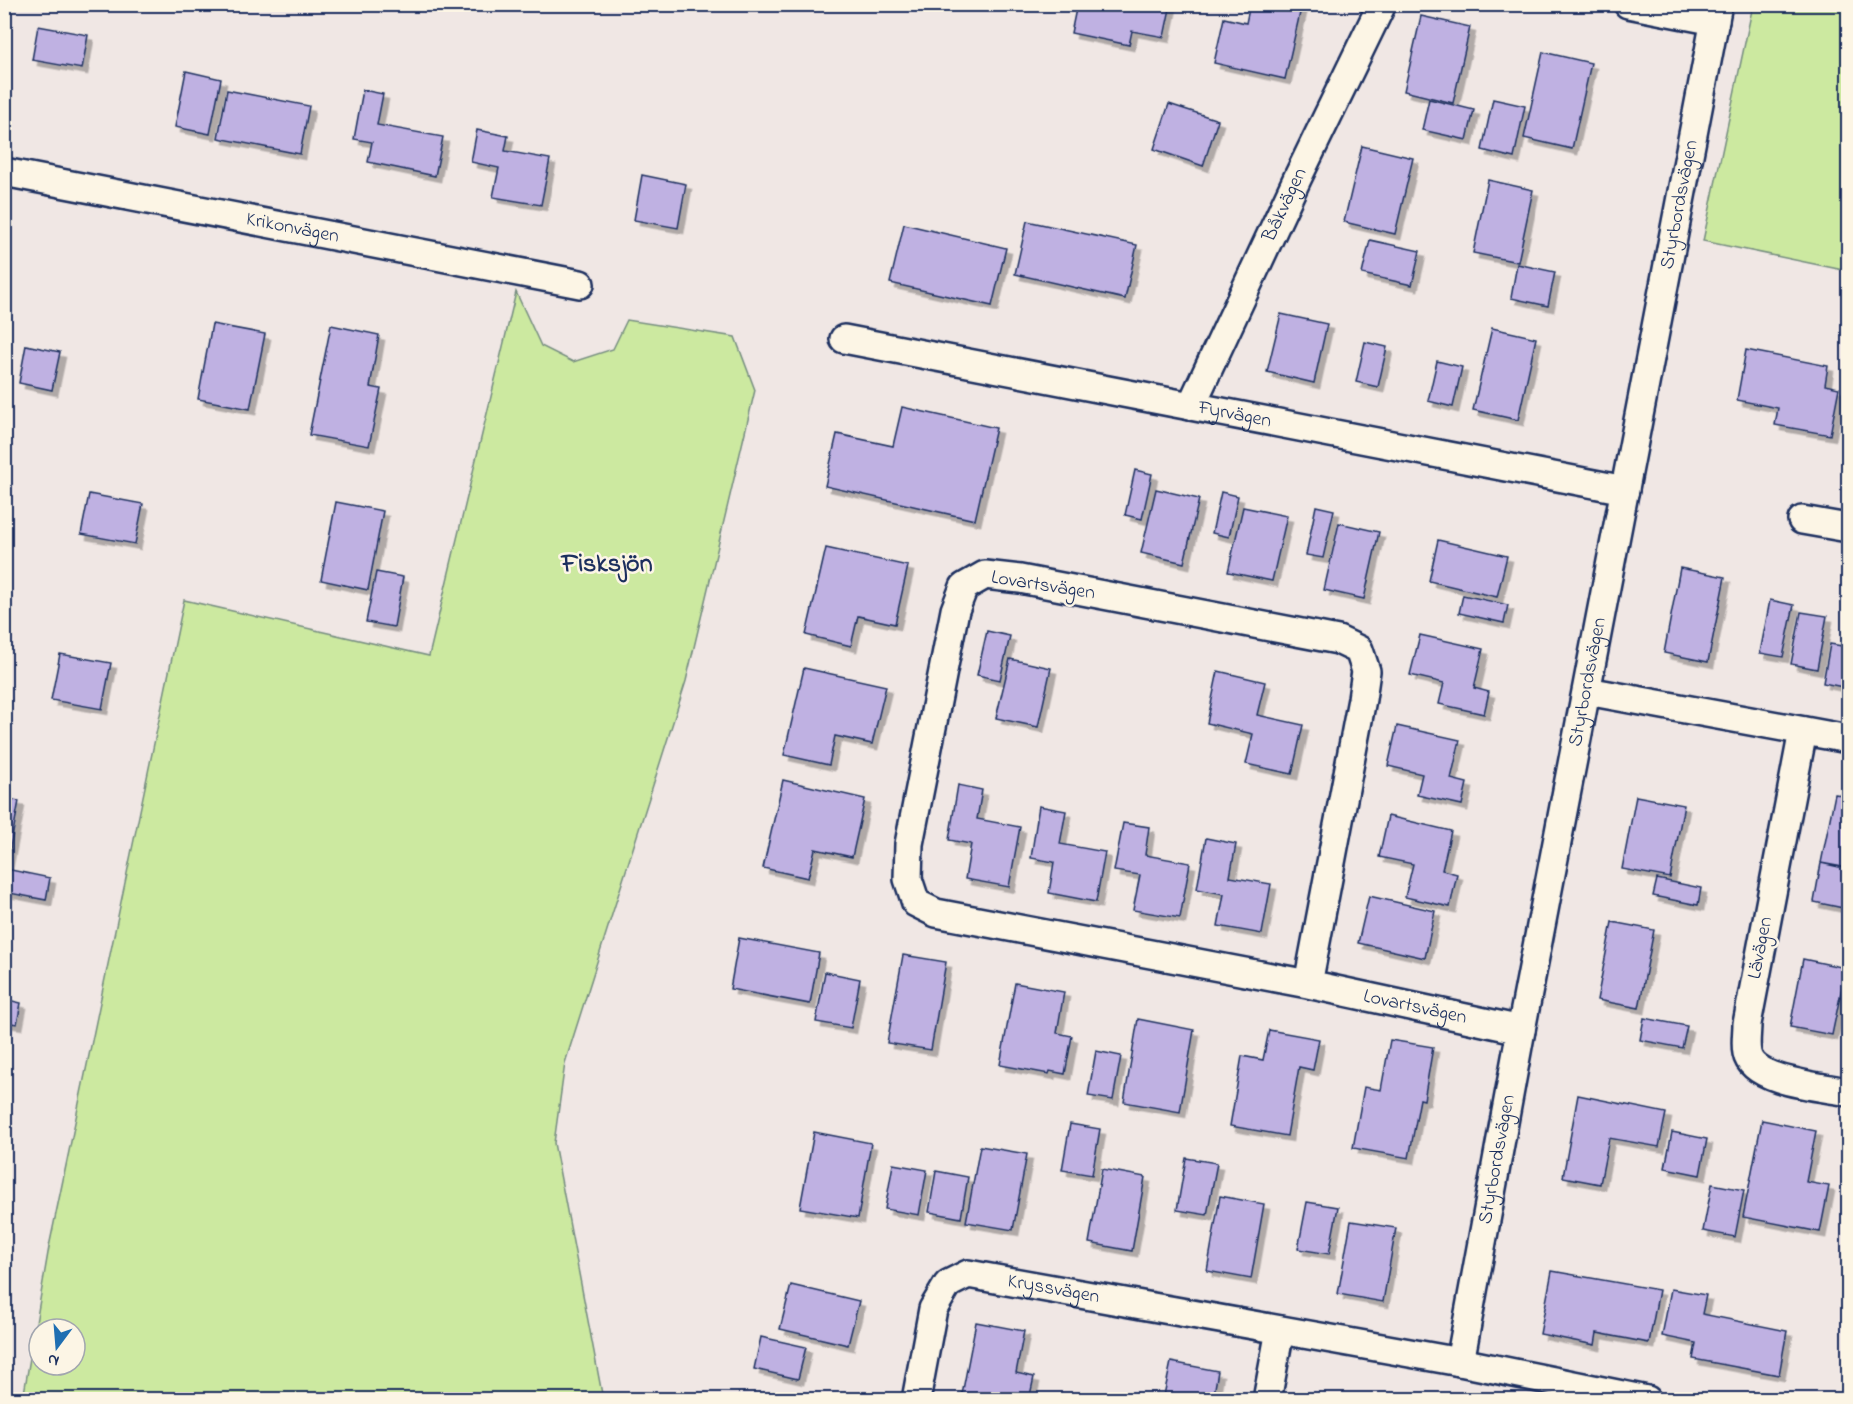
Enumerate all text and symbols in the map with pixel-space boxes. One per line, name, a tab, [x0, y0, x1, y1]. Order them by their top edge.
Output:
street label: Styrbordsvägen	[1653, 137, 1706, 272]
street label: Båkvägen	[1255, 163, 1315, 248]
street label: Krikonvägen	[244, 205, 342, 251]
street label: Fyrvägen	[1195, 393, 1274, 436]
district label: Fisksjön	[560, 546, 653, 584]
street label: Lovartsvägen	[989, 563, 1097, 610]
street label: Styrbordsvägen	[1561, 615, 1614, 749]
street label: Lävägen	[1741, 914, 1782, 982]
street label: Lovartsvägen	[1361, 982, 1470, 1032]
street label: Styrbordsvägen	[1471, 1092, 1523, 1227]
street label: Kryssvägen	[1005, 1267, 1102, 1312]
north arrow	[27, 1317, 87, 1377]
text: N	[45, 1346, 62, 1373]

